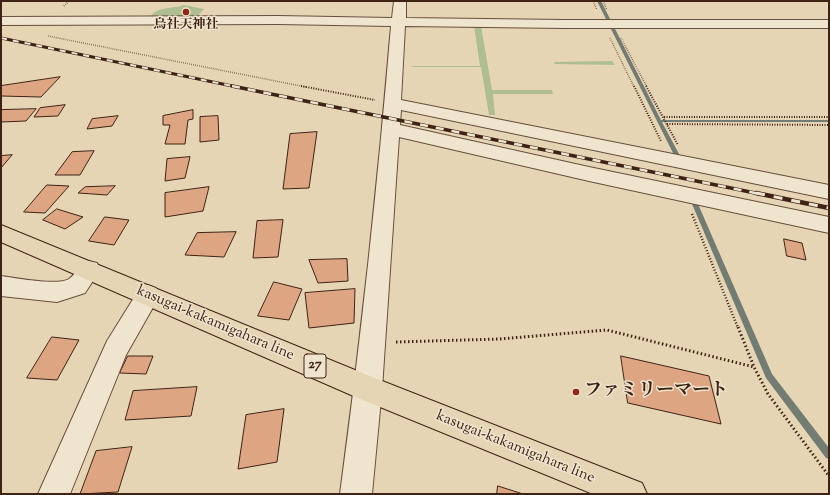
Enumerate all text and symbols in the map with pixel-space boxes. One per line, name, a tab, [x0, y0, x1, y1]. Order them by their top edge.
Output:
marker: 烏社天神社	[181, 7, 191, 17]
place label: 烏社天神社	[154, 18, 218, 34]
street label: kasugai-kakamigahara line	[133, 283, 297, 365]
road number: 27	[304, 354, 326, 378]
place label: ファミリーマート	[584, 381, 728, 403]
marker: ファミリーマート	[571, 387, 581, 397]
street label: kasugai-kakamigahara line	[433, 408, 597, 488]

